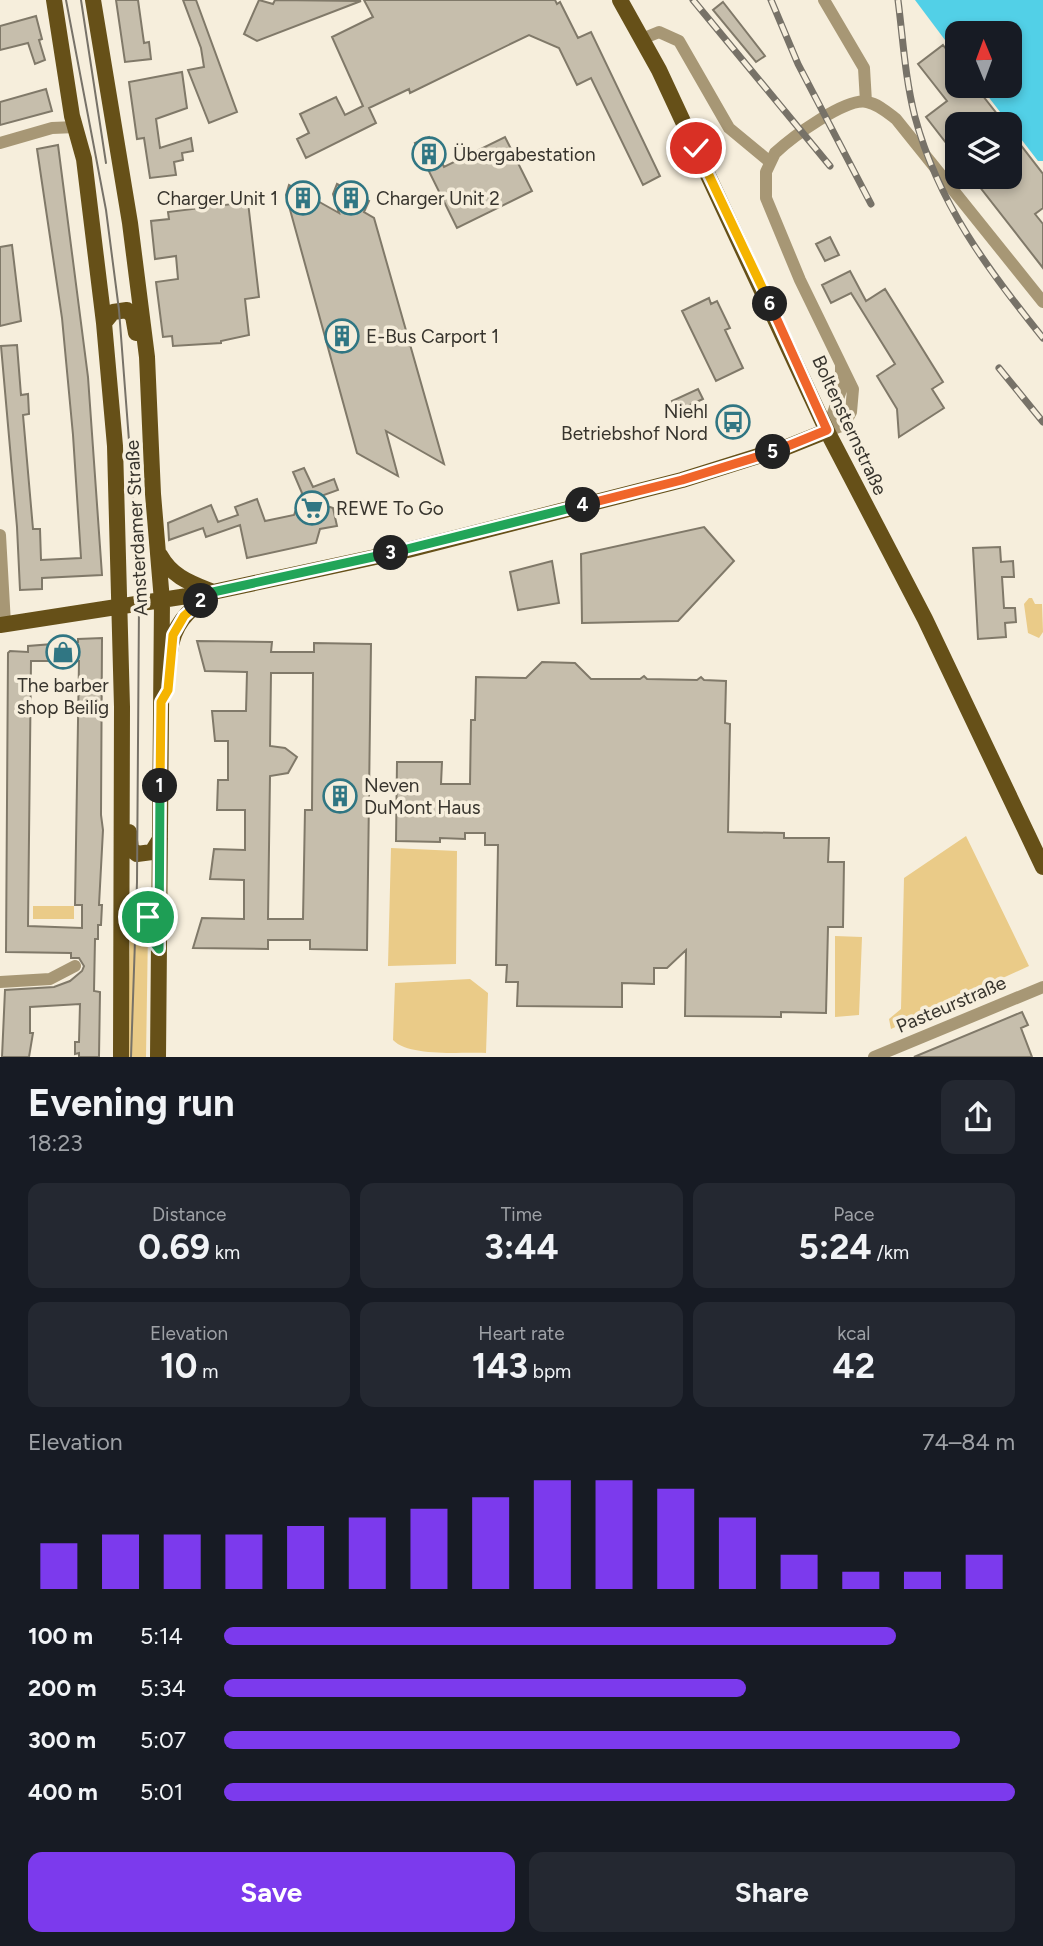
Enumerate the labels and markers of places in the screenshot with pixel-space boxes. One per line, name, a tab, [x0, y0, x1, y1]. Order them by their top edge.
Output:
pin	[666, 118, 726, 178]
building icon: Übergabestation	[410, 135, 448, 173]
place label: Übergabestation	[453, 143, 596, 166]
building icon: Charger Unit 1	[284, 179, 322, 217]
building icon: Charger Unit 2	[332, 179, 370, 217]
place label: Charger Unit 1	[157, 187, 278, 210]
place label: Charger Unit 2	[376, 187, 500, 210]
pin: 6	[752, 286, 788, 322]
building icon: E-Bus Carport 1	[323, 317, 361, 355]
place label: E-Bus Carport 1	[366, 325, 499, 348]
place label: Niehl Betriebshof Nord	[561, 400, 708, 445]
bus stop icon: Niehl Betriebshof Nord	[714, 403, 752, 441]
pin: 5	[756, 434, 790, 470]
pin: 4	[566, 488, 600, 522]
supermarket icon: REWE To Go	[293, 489, 331, 527]
place label: REWE To Go	[336, 497, 444, 520]
pin: 3	[374, 536, 408, 570]
pin: 2	[184, 584, 218, 618]
shop icon: The barber shop Beilig	[44, 633, 82, 671]
place label: The barber shop Beilig	[17, 674, 109, 719]
pin: 1	[142, 768, 178, 804]
place label: Neven DuMont Haus	[364, 774, 481, 819]
building icon: Neven DuMont Haus	[321, 777, 359, 815]
pin	[118, 887, 178, 947]

